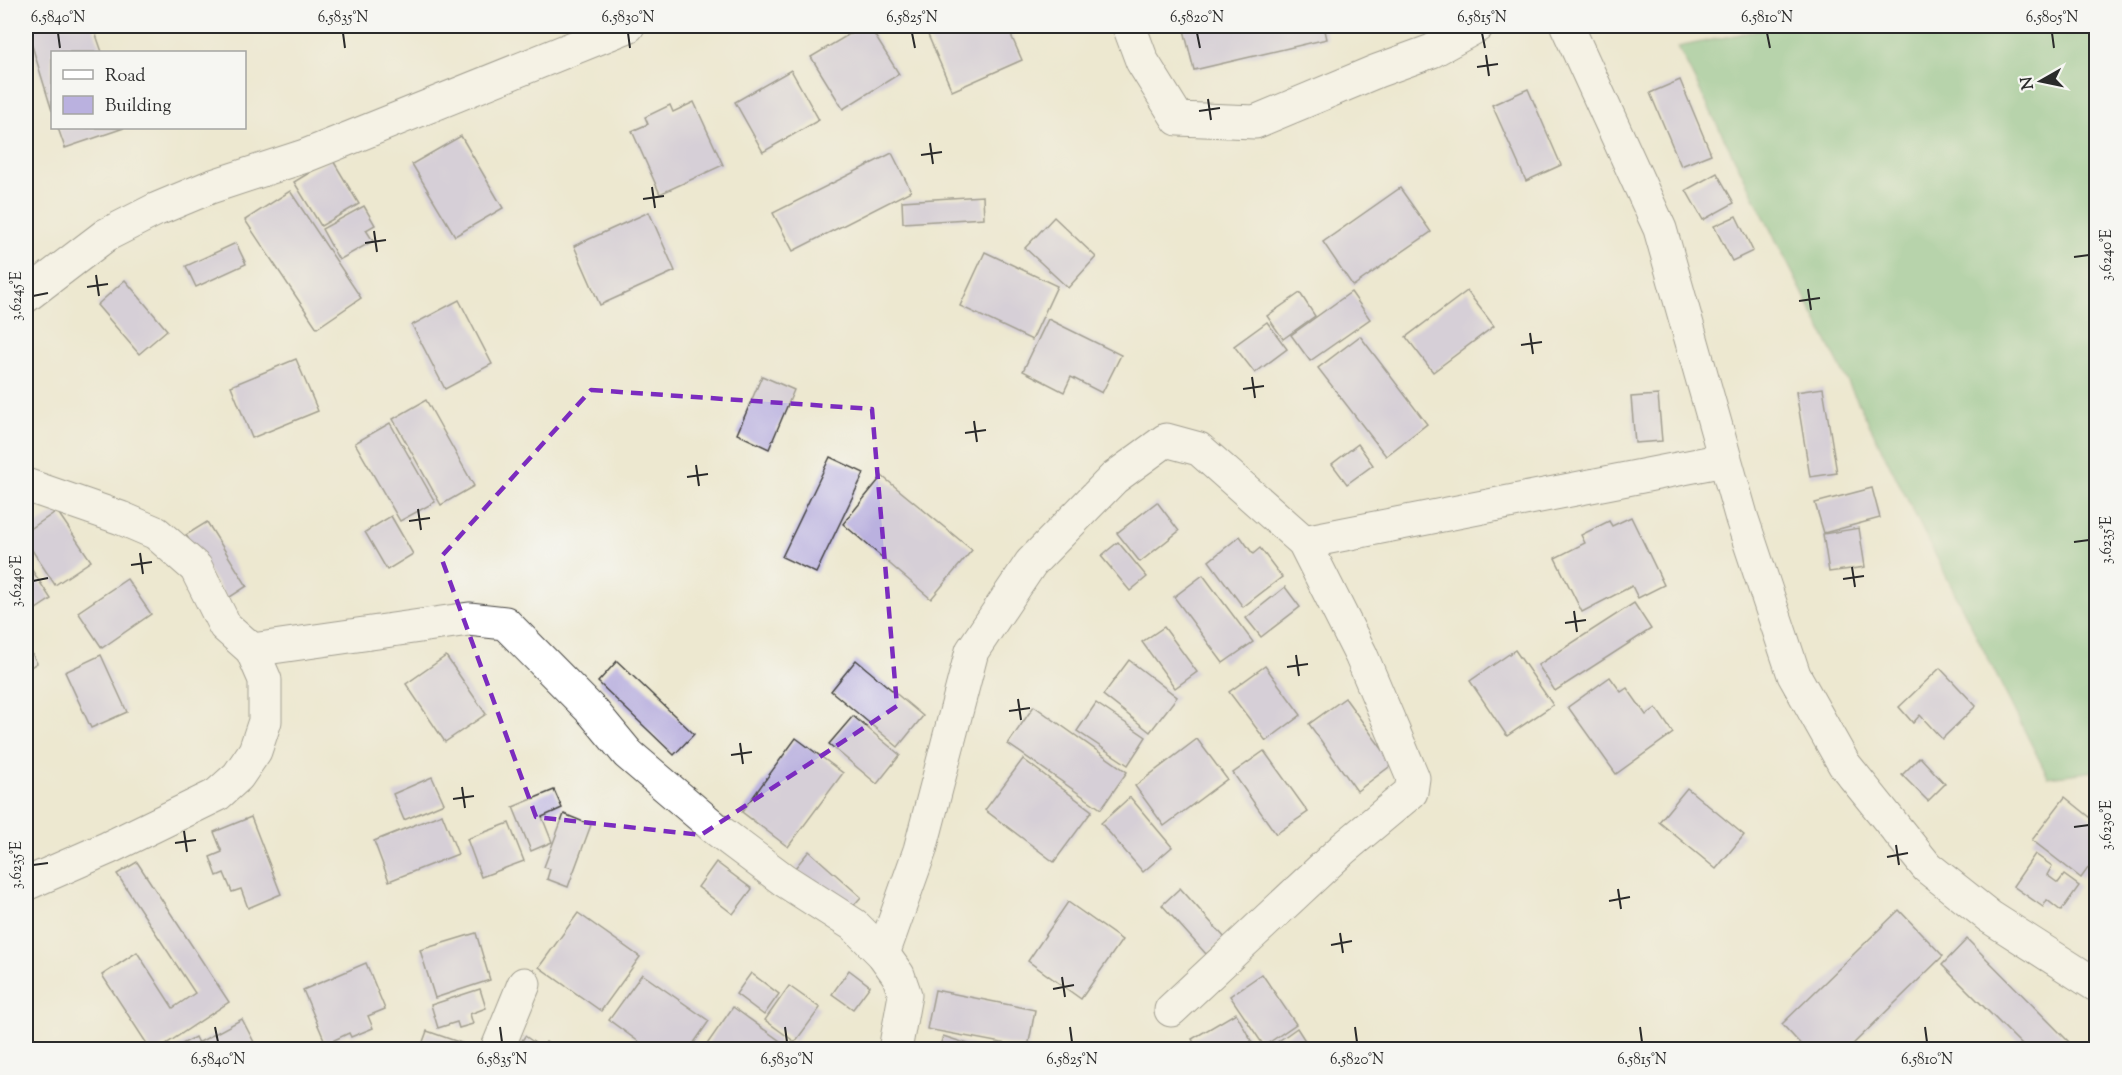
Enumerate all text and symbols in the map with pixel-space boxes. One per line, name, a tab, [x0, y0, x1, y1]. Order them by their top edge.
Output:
text: 6.5840°N	[31, 8, 85, 29]
text: 6.5835°N	[318, 8, 368, 29]
text: 6.5830°N	[602, 8, 655, 29]
text: 6.5825°N	[886, 8, 938, 29]
text: 6.5820°N	[1170, 8, 1224, 29]
text: 6.5815°N	[1457, 8, 1507, 29]
text: 6.5810°N	[1741, 8, 1793, 29]
text: 6.5805°N	[2026, 8, 2078, 29]
legend	[51, 51, 246, 129]
north arrow	[2011, 51, 2071, 111]
text: Road	[105, 64, 145, 90]
text: N	[2016, 75, 2041, 91]
text: Building	[105, 94, 171, 120]
text: 3.6240°E	[2097, 229, 2118, 281]
text: 3.6245°E	[7, 271, 28, 321]
text: 3.6235°E	[2097, 516, 2118, 564]
text: 3.6240°E	[7, 555, 28, 607]
text: 3.6230°E	[2097, 800, 2118, 850]
text: 3.6235°E	[7, 841, 28, 889]
text: 6.5840°N	[191, 1050, 245, 1071]
text: 6.5835°N	[477, 1050, 527, 1071]
text: 6.5830°N	[761, 1050, 814, 1071]
text: 6.5825°N	[1046, 1050, 1098, 1071]
text: 6.5820°N	[1330, 1050, 1384, 1071]
text: 6.5815°N	[1617, 1050, 1667, 1071]
text: 6.5810°N	[1901, 1050, 1953, 1071]

